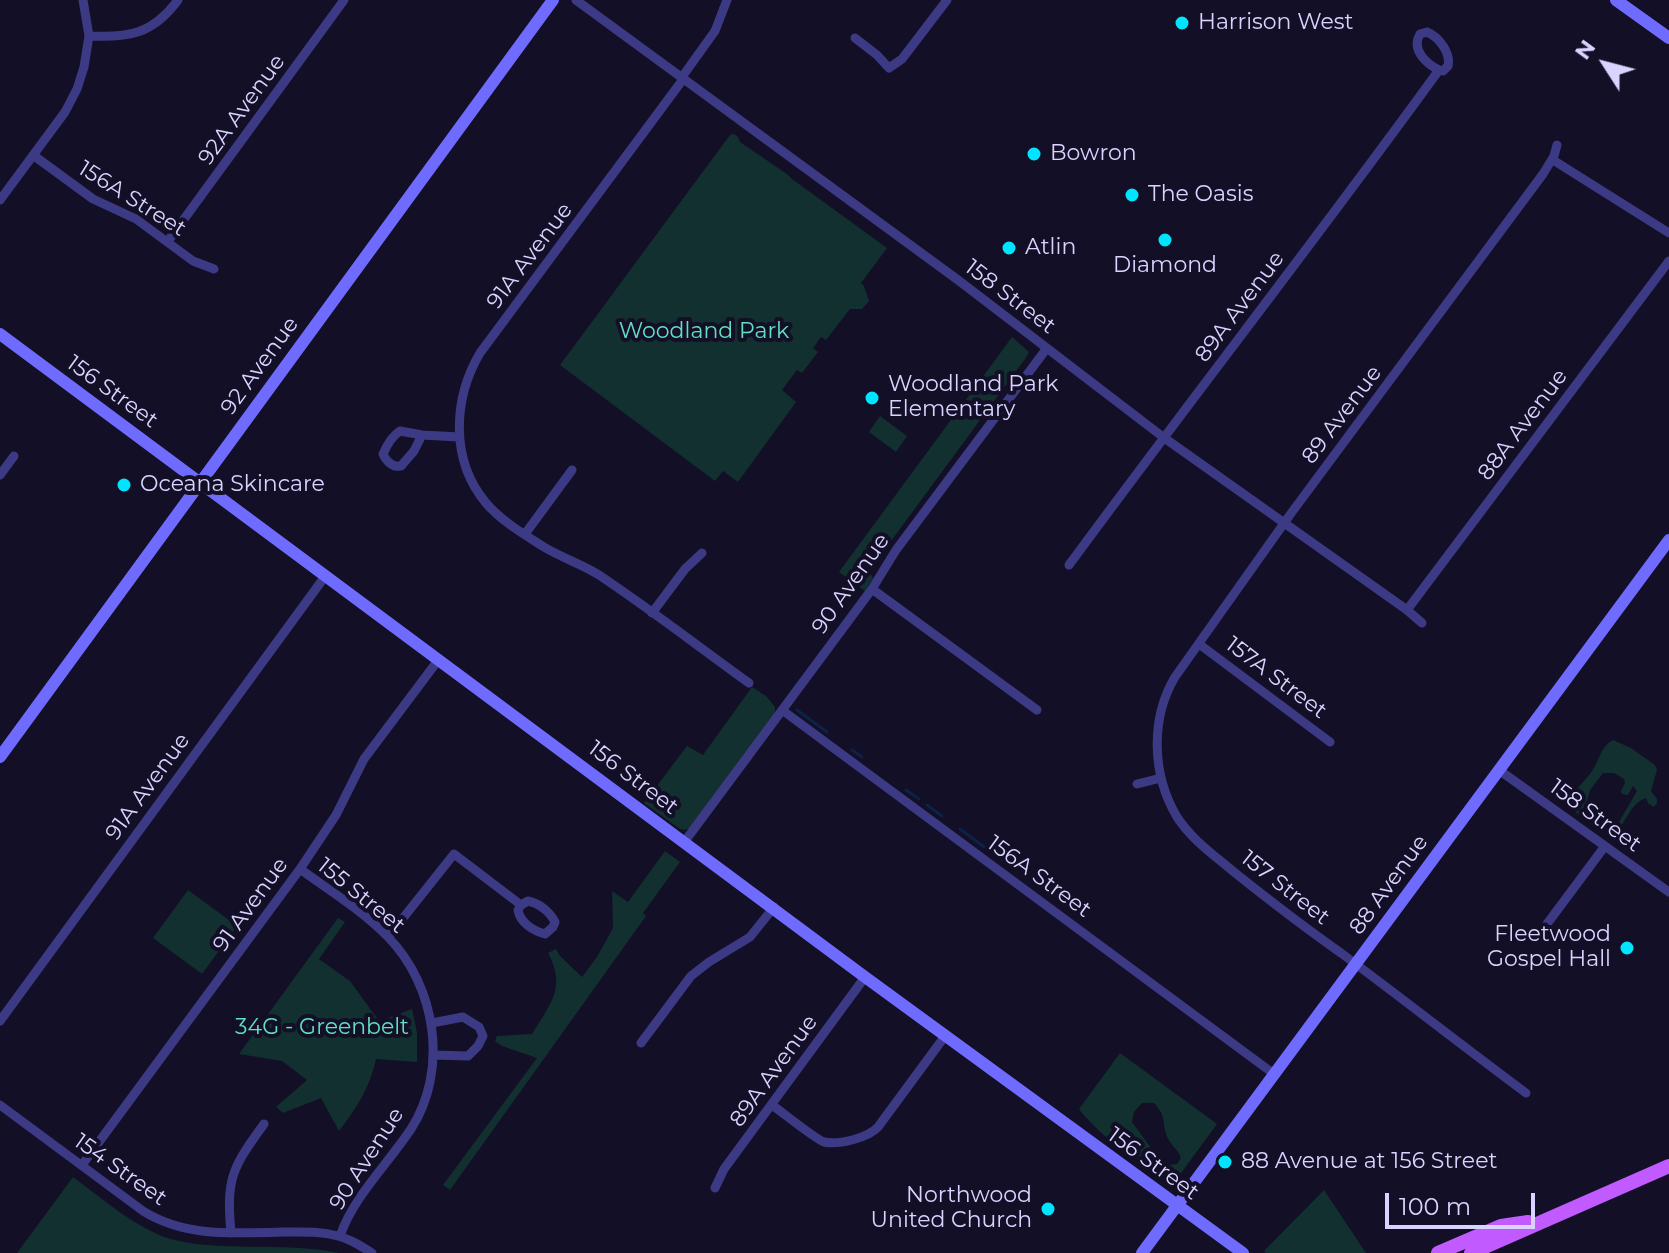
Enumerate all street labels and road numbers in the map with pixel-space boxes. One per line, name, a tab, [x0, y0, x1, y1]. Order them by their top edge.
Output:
street label: 92A Avenue	[193, 49, 291, 171]
street label: 156A Street	[73, 155, 191, 243]
street label: 91A Avenue	[482, 198, 578, 314]
street label: 89A Avenue	[1190, 246, 1290, 368]
street label: 158 Street	[959, 254, 1061, 340]
street label: 92 Avenue	[216, 312, 304, 420]
street label: 156 Street	[61, 350, 163, 434]
street label: 89 Avenue	[1296, 361, 1388, 469]
street label: 88A Avenue	[1473, 364, 1573, 486]
street label: 90 Avenue	[807, 529, 895, 639]
street label: 157A Street	[1220, 631, 1332, 725]
street label: 91A Avenue	[100, 728, 196, 846]
street label: 156 Street	[583, 736, 683, 820]
street label: 158 Street	[1544, 774, 1646, 858]
street label: 156A Street	[982, 830, 1096, 924]
street label: 88 Avenue	[1344, 830, 1434, 940]
street label: 157 Street	[1235, 845, 1335, 931]
street label: 91 Avenue	[208, 853, 294, 957]
street label: 155 Street	[312, 853, 410, 939]
street label: 89A Avenue	[725, 1010, 823, 1132]
street label: 90 Avenue	[324, 1103, 410, 1215]
street label: 156 Street	[1102, 1122, 1204, 1206]
street label: 154 Street	[69, 1128, 171, 1212]

